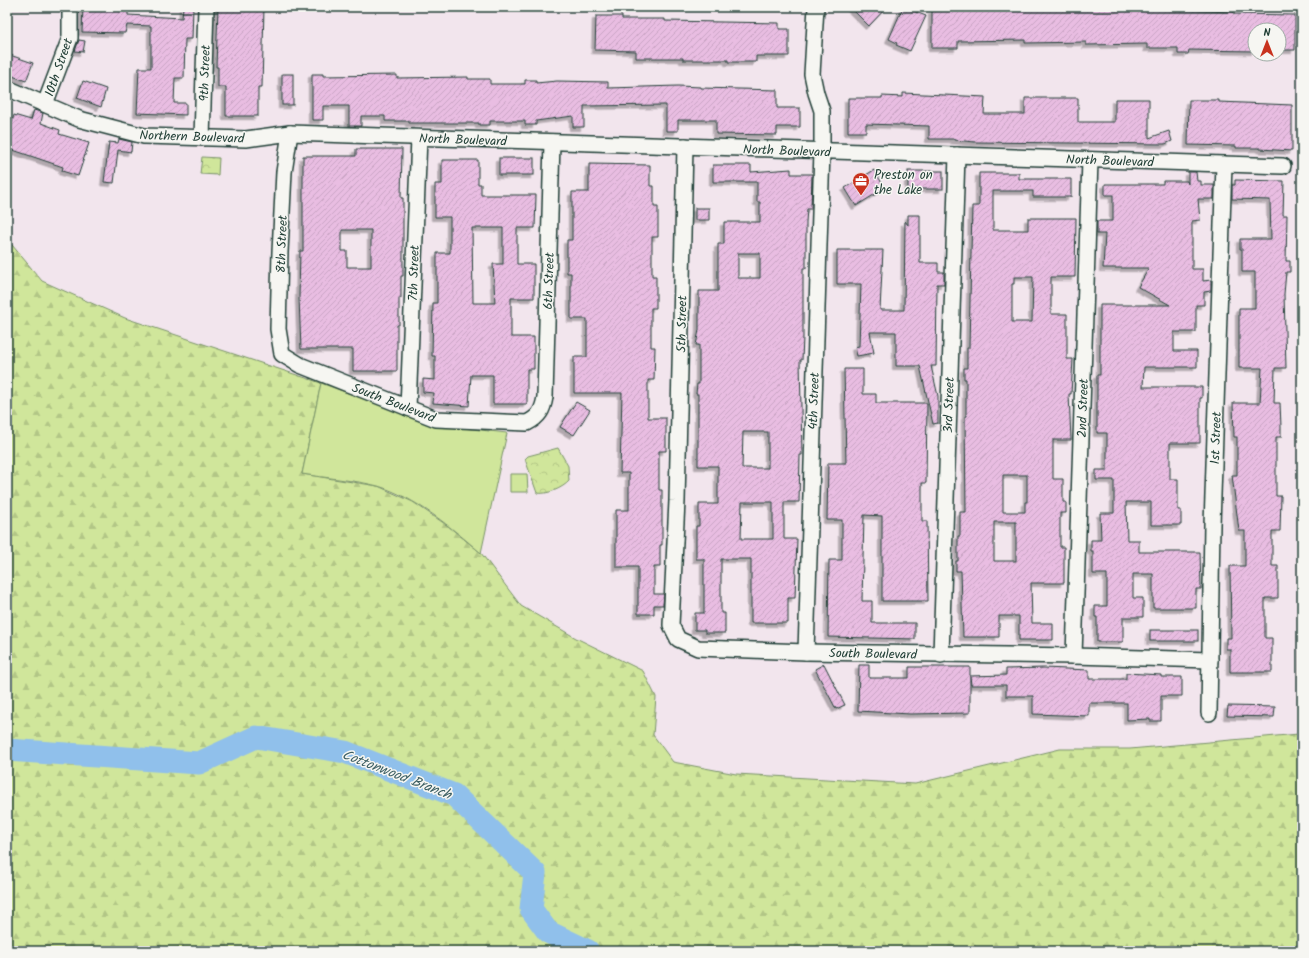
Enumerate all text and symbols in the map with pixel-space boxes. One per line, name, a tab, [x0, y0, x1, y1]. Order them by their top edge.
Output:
north arrow	[1247, 22, 1287, 62]
text: N	[1264, 24, 1271, 42]
street label: 10th Street	[40, 34, 80, 100]
street label: 9th Street	[194, 43, 217, 102]
street label: Northern Boulevard	[139, 125, 245, 150]
street label: North Boulevard	[419, 128, 508, 153]
street label: North Boulevard	[743, 139, 832, 164]
street label: North Boulevard	[1066, 149, 1155, 174]
place label: Preston on the Lake	[874, 165, 933, 201]
office icon: Preston on the Lake	[851, 171, 871, 196]
street label: 8th Street	[271, 214, 294, 273]
street label: 7th Street	[403, 244, 426, 301]
street label: 6th Street	[538, 251, 561, 310]
street label: 5th Street	[672, 294, 694, 353]
street label: 4th Street	[803, 371, 826, 430]
street label: 3rd Street	[938, 376, 961, 434]
street label: 2nd Street	[1072, 377, 1095, 438]
street label: South Boulevard	[349, 378, 439, 429]
street label: 1st Street	[1205, 410, 1228, 465]
street label: South Boulevard	[829, 643, 918, 666]
water label: Cottonwood Branch	[339, 744, 456, 806]

